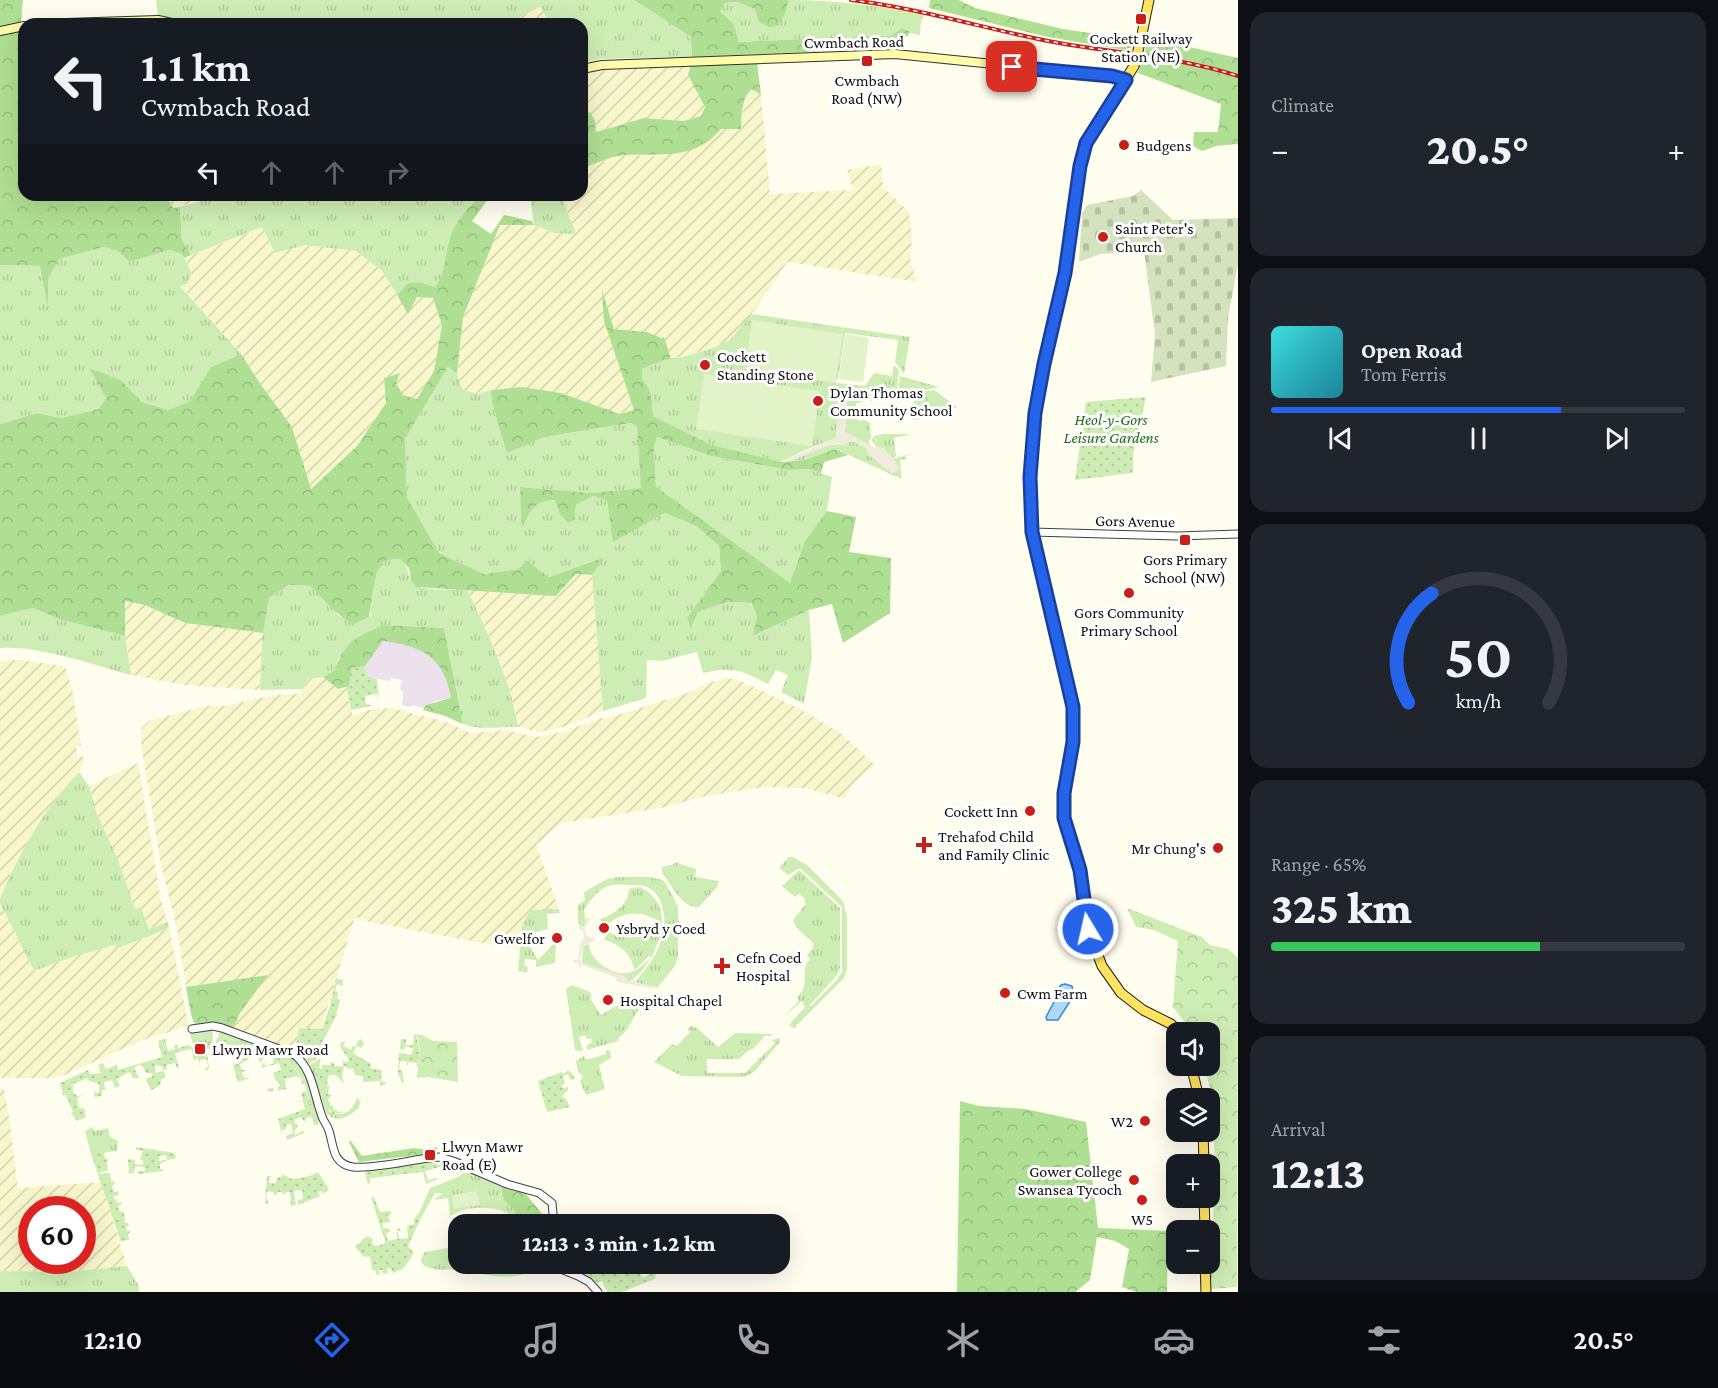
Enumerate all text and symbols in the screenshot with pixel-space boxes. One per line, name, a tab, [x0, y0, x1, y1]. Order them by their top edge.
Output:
marker: Cockett Railway Station (NE)	[1134, 12, 1148, 26]
place label: Cockett Railway Station (NE)	[1090, 30, 1193, 66]
street label: Cwmbach Road	[804, 33, 905, 51]
pin	[986, 41, 1037, 92]
icon: left	[42, 42, 120, 120]
text: 1.1 km	[141, 43, 251, 90]
icon: arrive	[995, 50, 1028, 83]
marker: Cwmbach Road (NW)	[860, 54, 874, 68]
place label: Cwmbach Road (NW)	[831, 72, 903, 108]
text: Cwmbach Road	[141, 92, 310, 122]
text: Climate	[1271, 94, 1334, 116]
text: 20.5°	[1426, 124, 1530, 174]
text: −	[1271, 131, 1288, 168]
text: +	[1668, 131, 1685, 168]
place label: Budgens	[1136, 137, 1191, 155]
marker: Budgens	[1117, 138, 1131, 152]
icon: left	[192, 156, 225, 189]
icon: ahead	[255, 156, 288, 189]
icon: ahead	[318, 156, 351, 189]
icon: right	[381, 156, 414, 189]
place label: Saint Peter's Church	[1115, 220, 1194, 255]
marker: Saint Peter's Church	[1096, 230, 1110, 244]
text: Open Road	[1361, 338, 1463, 363]
place label: Cockett Standing Stone	[717, 348, 814, 384]
marker: Cockett Standing Stone	[698, 358, 712, 372]
text: Tom Ferris	[1361, 363, 1446, 385]
place label: Dylan Thomas Community School	[830, 384, 953, 420]
marker: Dylan Thomas Community School	[811, 394, 825, 408]
park label: Heol-y-Gors Leisure Gardens	[1063, 411, 1159, 446]
icon: previous	[1324, 422, 1357, 455]
icon: pause	[1462, 422, 1495, 455]
icon: next	[1600, 422, 1633, 455]
street label: Gors Avenue	[1095, 512, 1175, 530]
marker: Gors Primary School (NW)	[1178, 533, 1192, 547]
place label: Gors Primary School (NW)	[1143, 551, 1228, 587]
marker: Gors Community Primary School	[1122, 586, 1136, 600]
place label: Gors Community Primary School	[1074, 604, 1185, 640]
text: 50	[1444, 621, 1512, 690]
text: km/h	[1455, 689, 1502, 713]
place label: Cockett Inn	[944, 803, 1018, 820]
marker: Cockett Inn	[1023, 804, 1037, 818]
place label: Trehafod Child and Family Clinic	[938, 828, 1050, 864]
marker: Trehafod Child and Family Clinic	[915, 836, 933, 854]
place label: Mr Chung's	[1131, 840, 1206, 858]
marker: Mr Chung's	[1211, 841, 1225, 855]
text: Range · 65%	[1271, 853, 1366, 875]
text: 325 km	[1271, 883, 1412, 933]
position arrow	[1056, 897, 1120, 961]
place label: Ysbryd y Coed	[616, 920, 706, 938]
marker: Ysbryd y Coed	[597, 921, 611, 935]
place label: Gwelfor	[494, 930, 545, 947]
marker: Gwelfor	[550, 931, 564, 945]
place label: Cefn Coed Hospital	[736, 949, 802, 985]
marker: Cefn Coed Hospital	[713, 957, 731, 975]
place label: Cwm Farm	[1017, 985, 1088, 1002]
marker: Cwm Farm	[998, 986, 1012, 1000]
place label: Hospital Chapel	[620, 992, 722, 1010]
marker: Hospital Chapel	[601, 993, 615, 1007]
map controls	[1166, 1022, 1220, 1274]
button: sound	[1166, 1022, 1220, 1076]
place label: Llwyn Mawr Road	[212, 1041, 329, 1059]
marker: Llwyn Mawr Road	[193, 1042, 207, 1056]
button: layers	[1166, 1088, 1220, 1142]
place label: W2	[1111, 1113, 1133, 1130]
marker: W2	[1138, 1114, 1152, 1128]
text: Arrival	[1271, 1118, 1325, 1140]
place label: Llwyn Mawr Road (E)	[442, 1138, 524, 1174]
marker: Llwyn Mawr Road (E)	[423, 1148, 437, 1162]
text: 12:13	[1271, 1148, 1365, 1198]
button: +	[1166, 1154, 1220, 1208]
place label: Gower College Swansea Tycoch	[1018, 1163, 1122, 1199]
marker: Gower College Swansea Tycoch	[1127, 1173, 1141, 1187]
marker: W5	[1135, 1193, 1149, 1207]
speed limit sign: 60	[18, 1196, 96, 1274]
place label: W5	[1131, 1211, 1153, 1228]
button: −	[1166, 1220, 1220, 1274]
text: 12:13 · 3 min · 1.2 km	[523, 1231, 715, 1256]
icon: directions	[311, 1319, 353, 1361]
icon: music	[521, 1319, 563, 1361]
icon: phone	[732, 1319, 774, 1361]
icon: climate	[942, 1319, 984, 1361]
icon: car	[1153, 1319, 1195, 1361]
icon: filters	[1363, 1319, 1405, 1361]
text: 12:10	[84, 1325, 142, 1355]
text: 20.5°	[1574, 1325, 1634, 1355]

